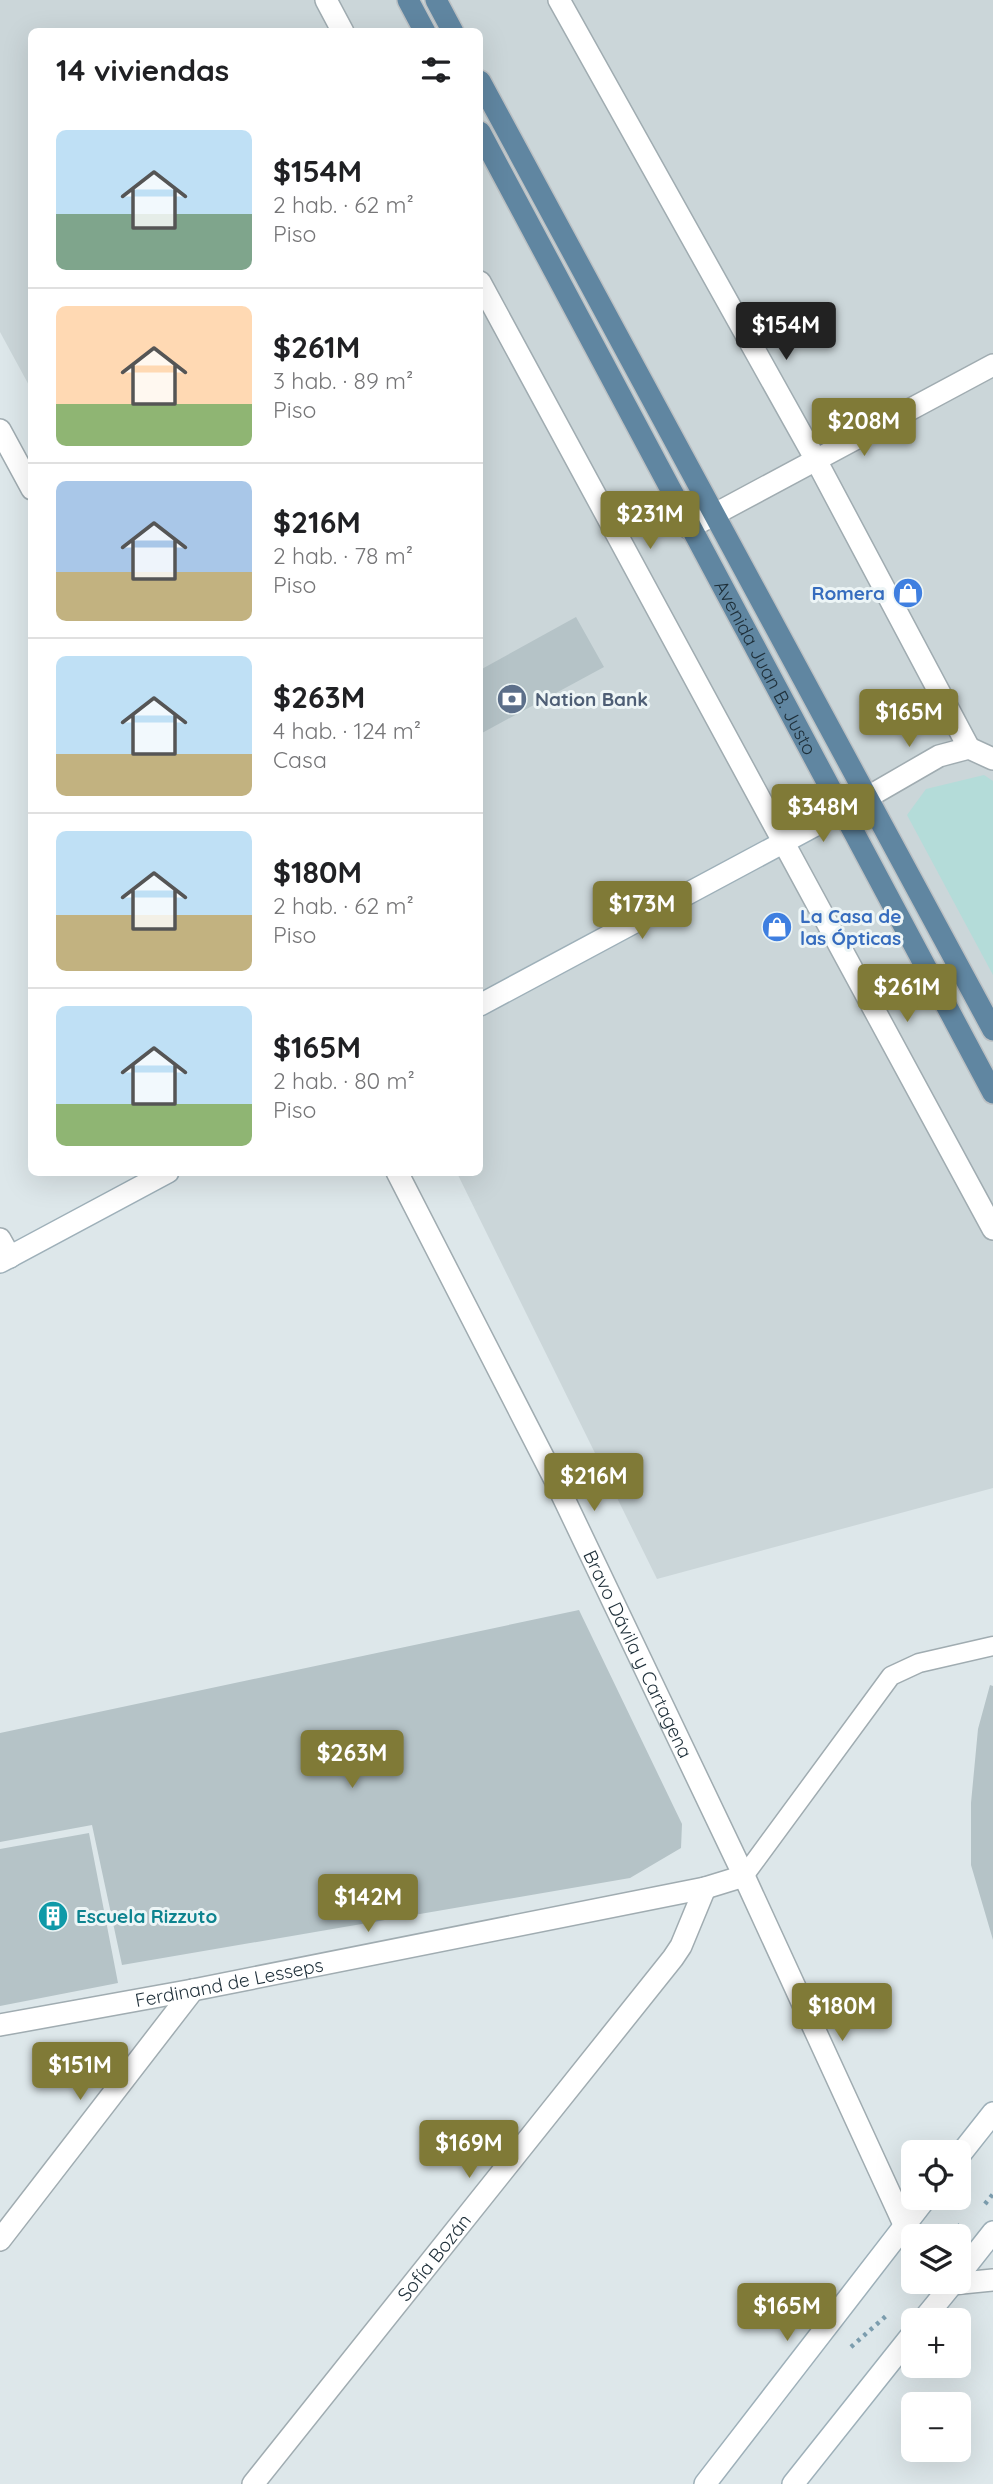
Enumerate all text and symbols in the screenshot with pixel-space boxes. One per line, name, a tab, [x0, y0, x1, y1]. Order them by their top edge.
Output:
text: 14 viviendas	[56, 51, 229, 89]
icon: filters	[417, 51, 455, 89]
text: $154M	[273, 152, 362, 190]
icon: home	[112, 158, 196, 242]
text: 2 hab. · 62 m²	[273, 190, 414, 219]
text: Piso	[273, 219, 316, 248]
pin: $154M	[737, 302, 835, 362]
text: $154M	[752, 310, 820, 339]
text: $261M	[273, 328, 360, 366]
icon: home	[112, 334, 196, 418]
text: 3 hab. · 89 m²	[273, 366, 413, 395]
text: Piso	[273, 395, 316, 424]
pin: $208M	[815, 398, 913, 458]
text: $208M	[828, 406, 900, 435]
pin: $231M	[601, 491, 699, 551]
text: $231M	[617, 499, 683, 528]
text: $216M	[273, 503, 361, 541]
icon: home	[112, 509, 196, 593]
text: 2 hab. · 78 m²	[273, 541, 413, 570]
text: Piso	[273, 570, 316, 599]
street label: Avenida Juan B. Justo	[709, 576, 822, 759]
shop icon: Romera	[891, 576, 925, 610]
place label: Romera	[812, 581, 885, 605]
text: $263M	[273, 678, 365, 716]
bank icon: Nation Bank	[495, 682, 529, 716]
icon: home	[112, 684, 196, 768]
place label: Nation Bank	[535, 687, 648, 711]
pin: $165M	[860, 690, 958, 749]
text: $165M	[875, 697, 943, 726]
text: 4 hab. · 124 m²	[273, 716, 421, 745]
text: Casa	[273, 745, 327, 774]
pin: $348M	[774, 784, 872, 844]
text: $348M	[787, 792, 859, 821]
text: $180M	[273, 853, 362, 891]
icon: home	[112, 859, 196, 943]
pin: $173M	[593, 881, 691, 941]
text: $173M	[609, 889, 675, 918]
text: 2 hab. · 62 m²	[273, 891, 414, 920]
place label: La Casa de las Ópticas	[800, 904, 901, 950]
shop icon: La Casa de las Ópticas	[760, 910, 794, 944]
text: Piso	[273, 920, 316, 949]
pin: $261M	[858, 964, 956, 1024]
text: $261M	[874, 972, 940, 1001]
text: $165M	[273, 1028, 361, 1066]
icon: home	[112, 1034, 196, 1118]
text: 2 hab. · 80 m²	[273, 1066, 415, 1095]
text: Piso	[273, 1095, 316, 1124]
pin: $216M	[545, 1454, 643, 1513]
text: $216M	[560, 1461, 628, 1490]
street label: Bravo Dávila y Cartagena	[578, 1546, 698, 1762]
pin: $263M	[303, 1730, 401, 1790]
text: $263M	[317, 1738, 387, 1767]
pin: $142M	[319, 1874, 417, 1934]
text: $142M	[334, 1882, 402, 1911]
building icon: Escuela Rizzuto	[36, 1899, 70, 1933]
place label: Escuela Rizzuto	[76, 1904, 217, 1928]
street label: Ferdinand de Lesseps	[133, 1952, 325, 2012]
pin: $180M	[793, 1983, 891, 2043]
text: $180M	[808, 1991, 876, 2020]
pin: $151M	[31, 2042, 129, 2102]
text: $151M	[48, 2050, 112, 2079]
pin: $169M	[420, 2120, 518, 2180]
text: $169M	[435, 2128, 503, 2157]
map controls	[901, 2140, 971, 2462]
button: locate	[901, 2140, 971, 2210]
street label: Sofía Bozán	[392, 2209, 476, 2306]
button: layers	[901, 2224, 971, 2294]
pin: $165M	[738, 2284, 836, 2343]
text: $165M	[753, 2291, 821, 2320]
button: +	[901, 2308, 971, 2378]
button: −	[901, 2392, 971, 2462]

